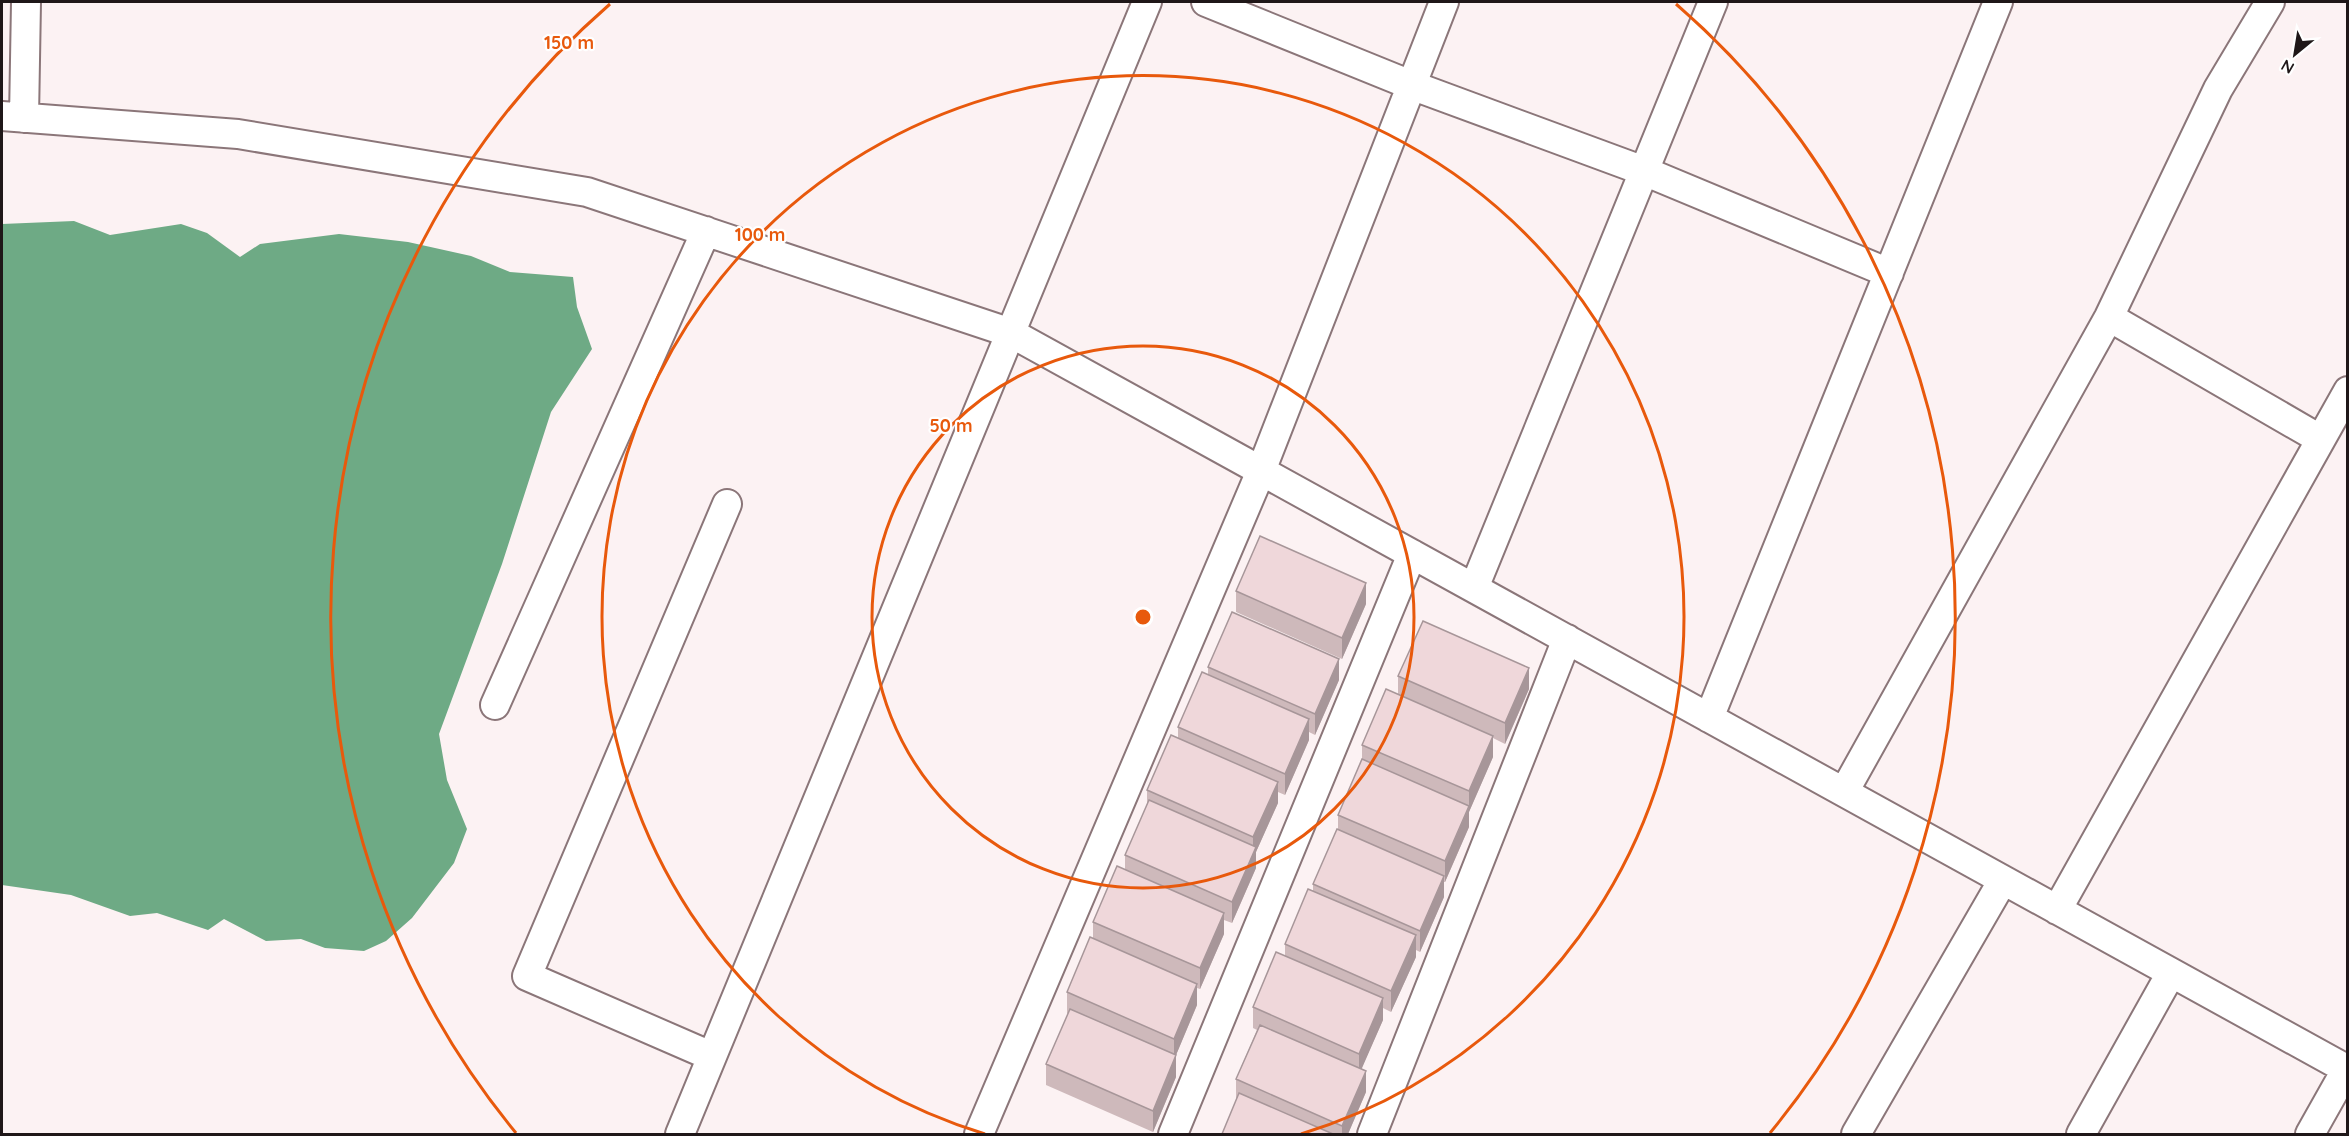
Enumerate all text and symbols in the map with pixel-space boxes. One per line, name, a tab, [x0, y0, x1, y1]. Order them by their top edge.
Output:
north arrow	[2265, 24, 2325, 84]
text: 150 m	[544, 31, 594, 54]
text: N	[2277, 55, 2298, 79]
text: 100 m	[735, 223, 785, 246]
text: 50 m	[929, 414, 973, 437]
centre of rings	[1133, 607, 1153, 627]

